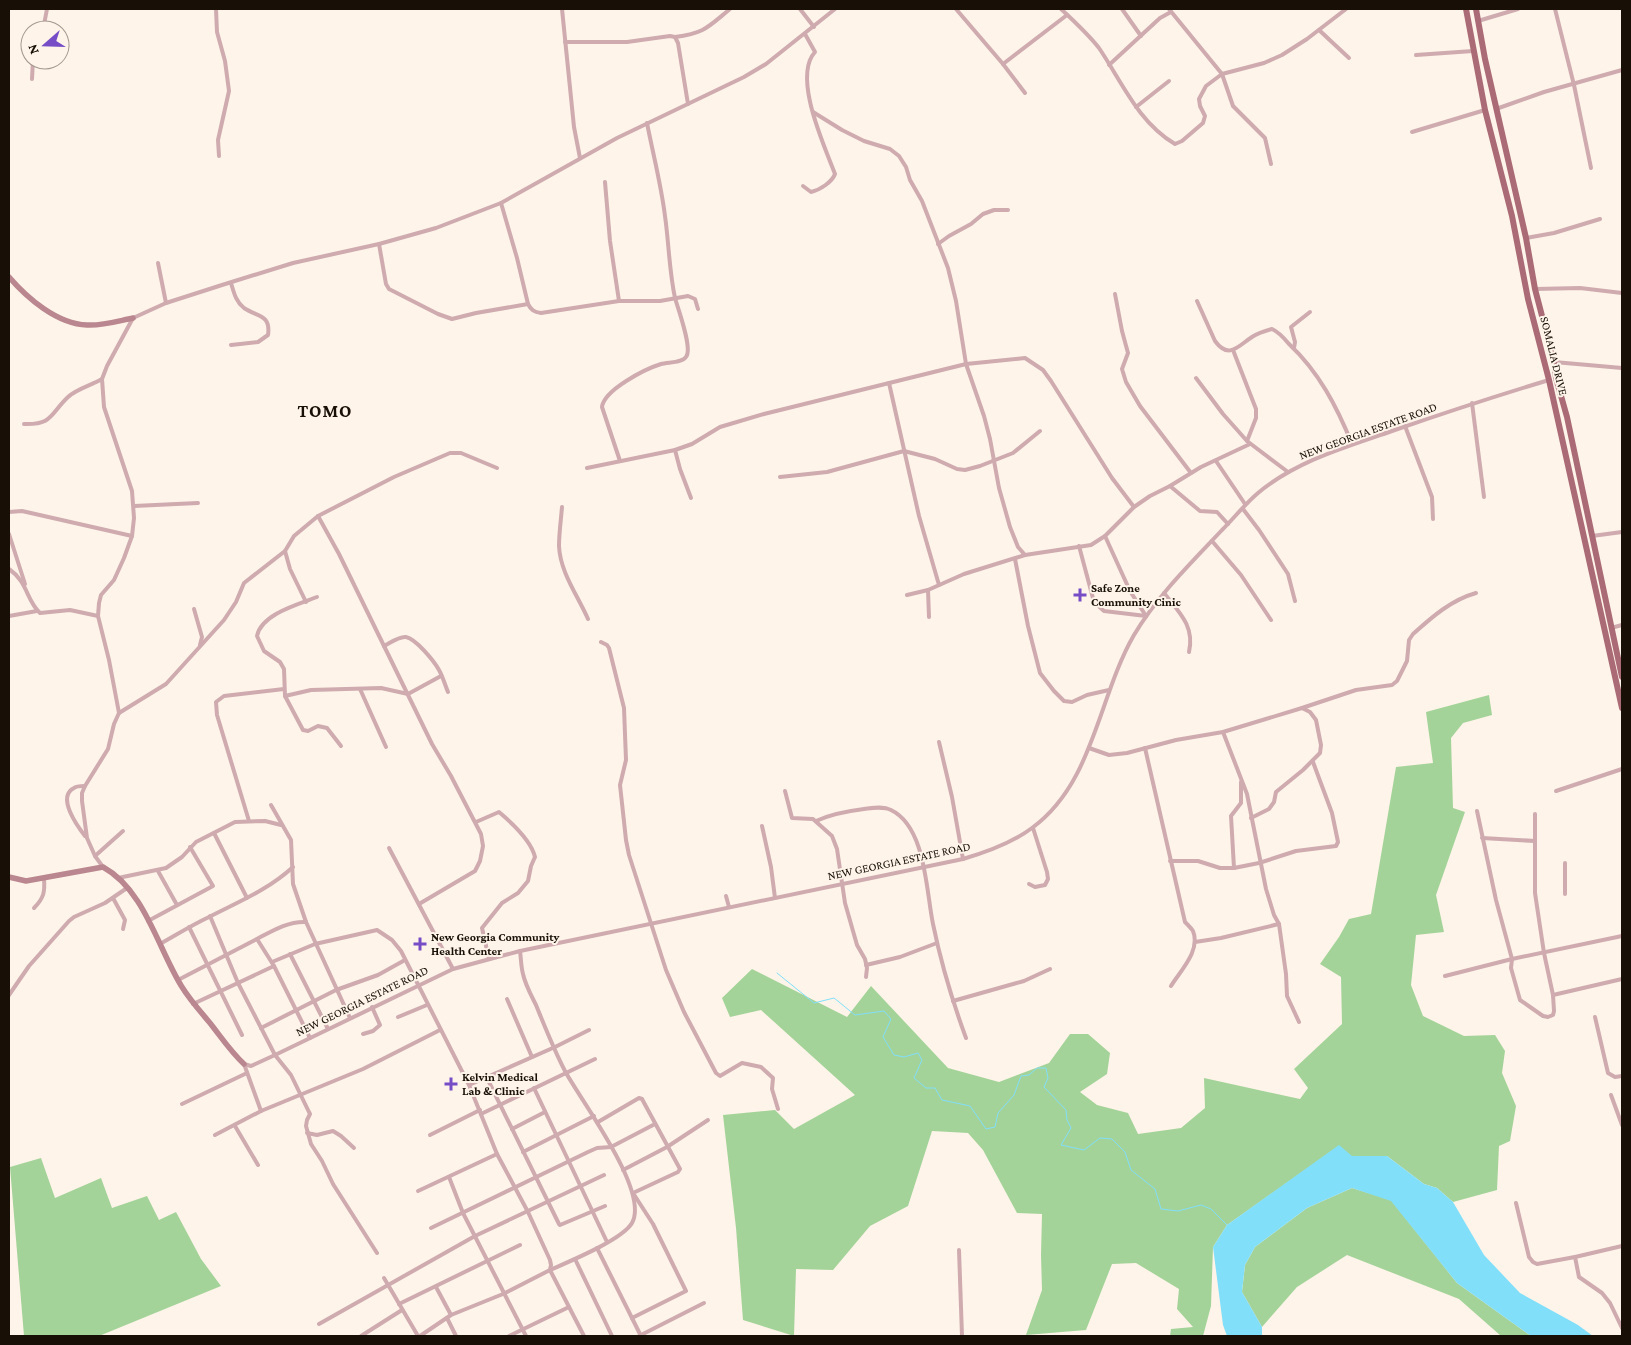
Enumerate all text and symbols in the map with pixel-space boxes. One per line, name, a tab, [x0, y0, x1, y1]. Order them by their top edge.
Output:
north arrow	[20, 20, 70, 70]
text: N	[23, 42, 42, 57]
street label: SOMALIA DRIVE	[1537, 315, 1571, 397]
street label: NEW GEORGIA ESTATE ROAD	[1297, 400, 1439, 462]
district label: TOMO	[298, 401, 352, 421]
place label: Safe Zone Community Cinic	[1091, 581, 1181, 609]
marker: Safe Zone Community Cinic	[1073, 588, 1087, 602]
street label: NEW GEORGIA ESTATE ROAD	[826, 839, 972, 883]
place label: New Georgia Community Health Center	[431, 930, 559, 958]
marker: New Georgia Community Health Center	[413, 937, 427, 951]
street label: NEW GEORGIA ESTATE ROAD	[293, 963, 431, 1039]
place label: Kelvin Medical Lab & Clinic	[462, 1070, 538, 1098]
marker: Kelvin Medical Lab & Clinic	[444, 1077, 458, 1091]

